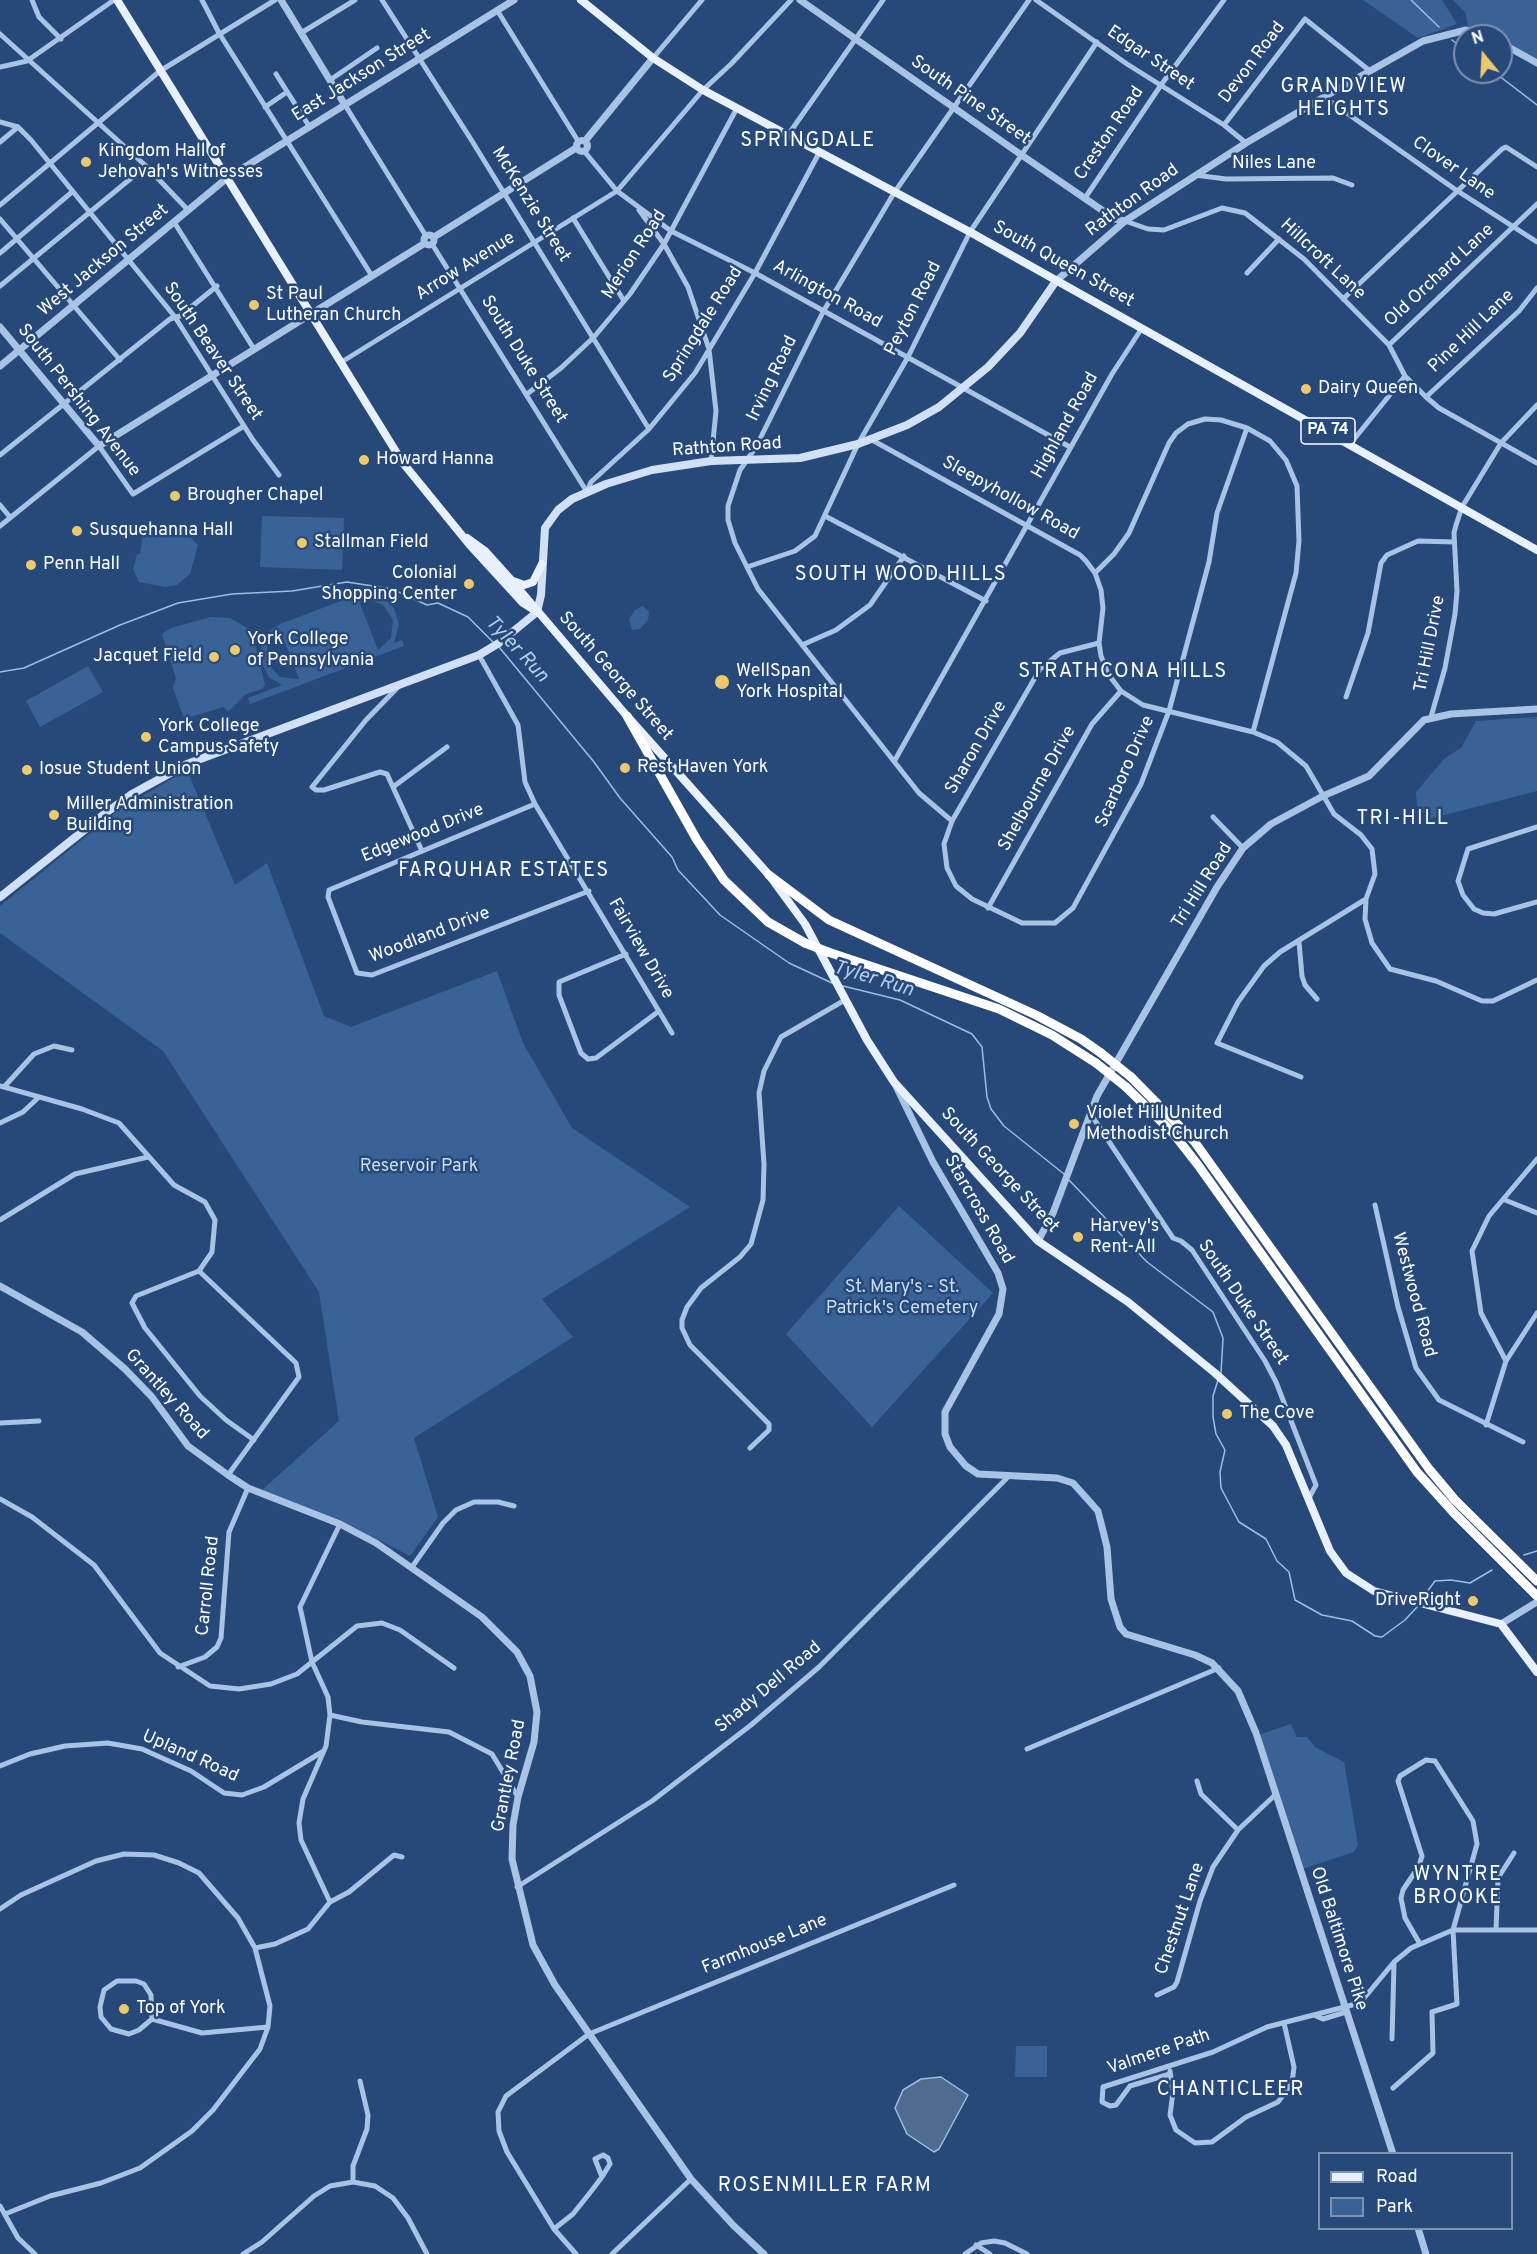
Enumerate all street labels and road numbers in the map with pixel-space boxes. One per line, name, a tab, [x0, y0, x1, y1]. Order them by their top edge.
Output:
street label: Devon Road	[1215, 18, 1291, 108]
street label: Edgar Street	[1102, 22, 1198, 96]
street label: East Jackson Street	[289, 25, 435, 127]
street label: South Pine Street	[906, 52, 1034, 150]
street label: Creston Road	[1071, 83, 1149, 185]
street label: Clover Lane	[1407, 133, 1499, 205]
street label: McKenzie Street	[486, 143, 574, 267]
street label: Niles Lane	[1232, 153, 1316, 175]
street label: Rathton Road	[1082, 160, 1184, 242]
street label: West Jackson Street	[34, 200, 174, 322]
street label: Merion Road	[598, 206, 672, 304]
street label: Hillcroft Lane	[1275, 215, 1369, 305]
street label: South Queen Street	[988, 217, 1138, 313]
street label: Old Orchard Lane	[1381, 220, 1499, 332]
street label: Arrow Avenue	[412, 228, 520, 306]
street label: Arlington Road	[769, 256, 885, 334]
street label: Peyton Road	[881, 258, 947, 360]
street label: Springdale Road	[660, 263, 748, 387]
street label: South Beaver Street	[158, 279, 266, 425]
street label: Pine Hill Lane	[1425, 286, 1519, 378]
street label: South Duke Street	[475, 292, 571, 428]
street label: South Pershing Avenue	[12, 320, 144, 482]
street label: Irving Road	[743, 333, 803, 425]
street label: Highland Road	[1028, 369, 1104, 483]
road number: PA 74	[1301, 418, 1355, 444]
street label: Rathton Road	[671, 433, 783, 463]
street label: Sleepyhollow Road	[938, 452, 1082, 546]
street label: Tri Hill Drive	[1411, 594, 1451, 694]
street label: South George Street	[553, 608, 677, 746]
street label: Sharon Drive	[942, 697, 1012, 799]
street label: Scarboro Drive	[1092, 713, 1160, 831]
street label: Shelbourne Drive	[995, 722, 1081, 856]
street label: Edgewood Drive	[359, 800, 487, 868]
street label: Tri Hill Road	[1168, 839, 1238, 933]
street label: Fairview Drive	[602, 895, 678, 1003]
street label: Woodland Drive	[367, 903, 493, 969]
street label: South George Street	[935, 1104, 1063, 1238]
street label: Starcross Road	[938, 1152, 1018, 1268]
street label: Westwood Road	[1386, 1230, 1440, 1360]
street label: South Duke Street	[1192, 1236, 1292, 1370]
street label: Grantley Road	[120, 1345, 212, 1445]
street label: Carroll Road	[193, 1535, 225, 1637]
street label: Shady Dell Road	[712, 1637, 826, 1739]
street label: Grantley Road	[488, 1718, 532, 1834]
street label: Upland Road	[138, 1726, 242, 1788]
street label: Chestnut Lane	[1152, 1860, 1210, 1978]
street label: Old Baltimore Pike	[1305, 1864, 1371, 2014]
street label: Farmhouse Lane	[699, 1910, 831, 1980]
street label: Valmere Path	[1105, 2025, 1213, 2081]

